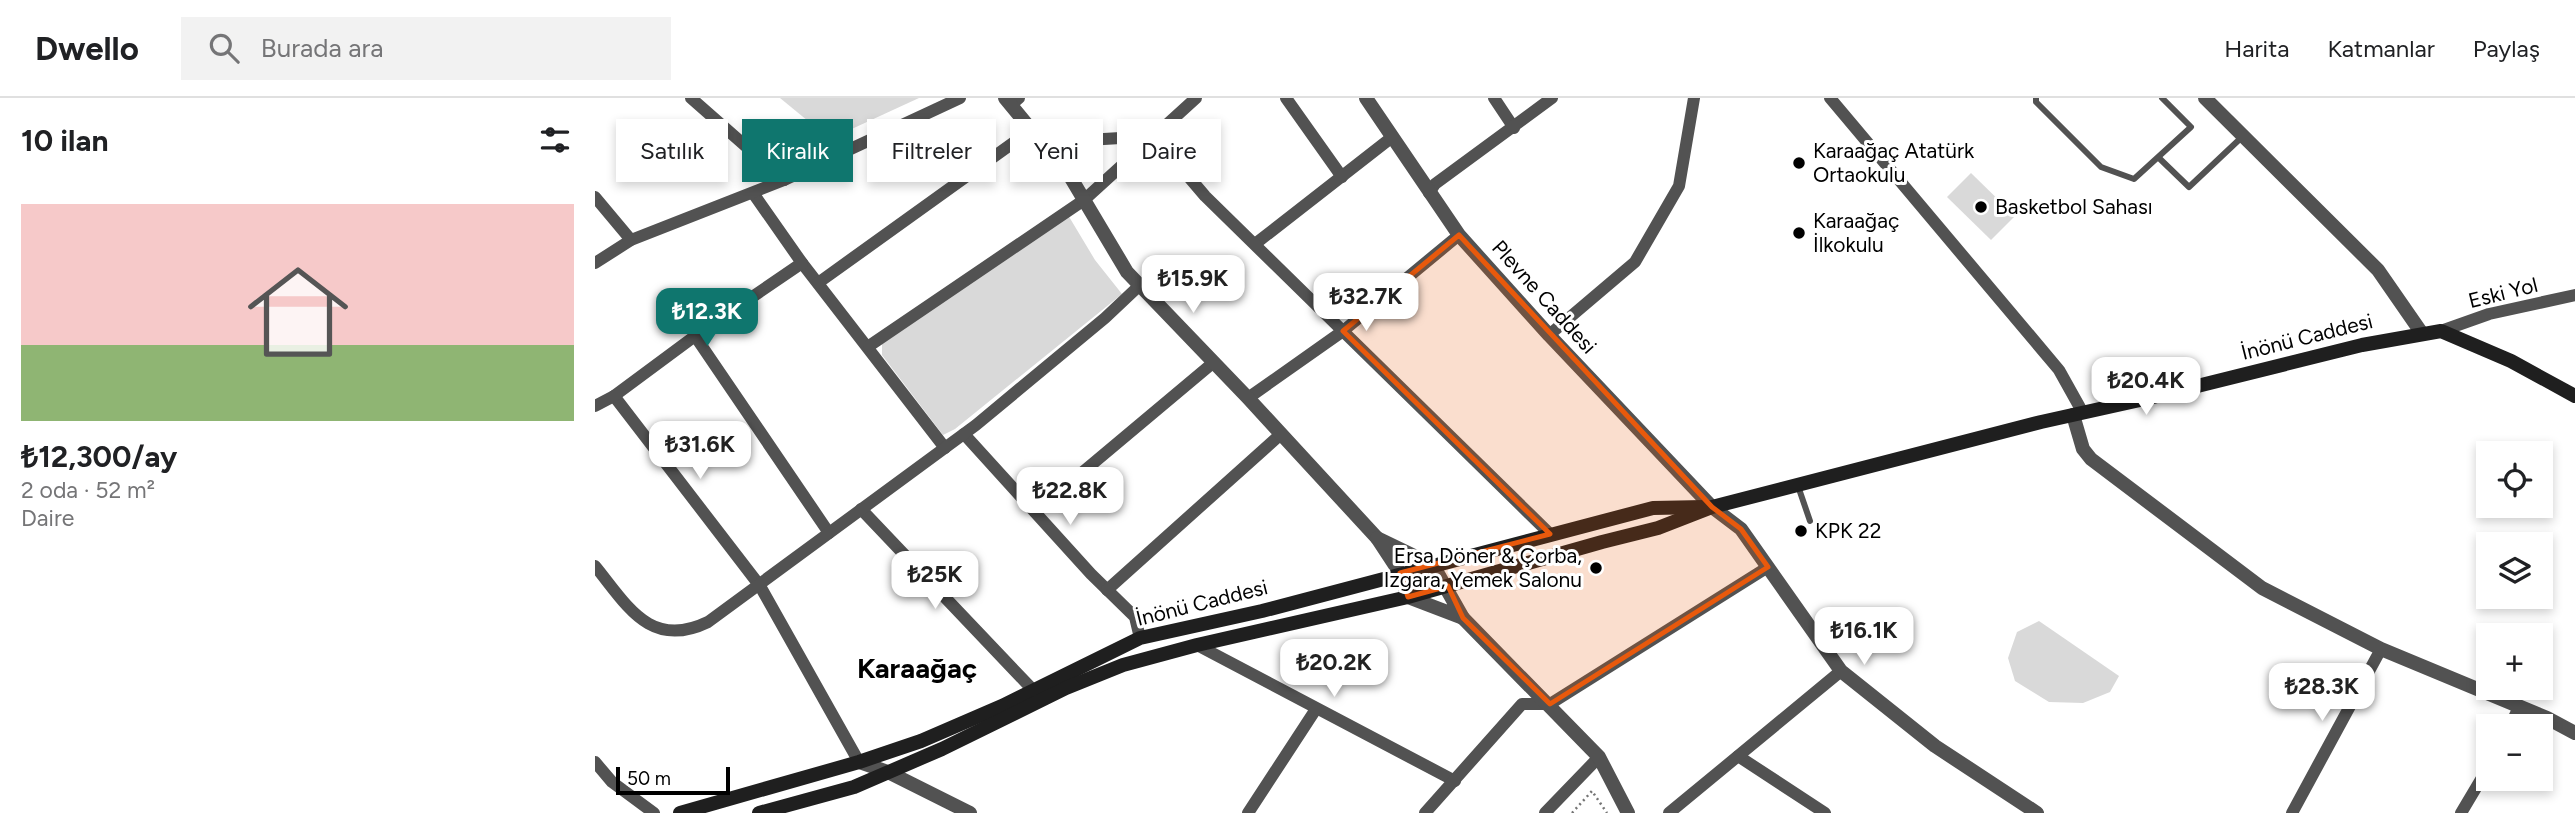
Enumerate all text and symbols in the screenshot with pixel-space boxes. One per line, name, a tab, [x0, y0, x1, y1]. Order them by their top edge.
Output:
search box	[181, 17, 671, 80]
text: Dwello	[35, 29, 139, 68]
icon: search	[205, 29, 243, 67]
text: Burada ara	[261, 32, 384, 64]
text: Harita	[2224, 34, 2289, 63]
text: Katmanlar	[2327, 34, 2435, 63]
text: Paylaş	[2473, 34, 2540, 63]
chip: Satılık	[616, 119, 728, 182]
chip: Kiralık	[742, 119, 853, 182]
chip: Filtreler	[867, 119, 996, 182]
chip: Yeni	[1010, 119, 1103, 182]
chip: Daire	[1117, 119, 1221, 182]
icon: filters	[536, 121, 574, 159]
text: 10 ilan	[21, 122, 109, 159]
place label: Karaağaç Atatürk Ortaokulu	[1813, 138, 1975, 187]
marker: Karaağaç Atatürk Ortaokulu	[1791, 155, 1807, 171]
place label: Basketbol Sahası	[1995, 194, 2153, 219]
marker: Basketbol Sahası	[1973, 199, 1989, 215]
place label: Karaağaç İlkokulu	[1813, 208, 1899, 257]
marker: Karaağaç İlkokulu	[1791, 225, 1807, 241]
street label: Plevne Caddesi	[1487, 235, 1602, 358]
icon: home	[235, 249, 361, 375]
pin: ₺15.9K	[1136, 256, 1250, 315]
text: ₺15.9K	[1158, 264, 1228, 292]
street label: Eski Yol	[2466, 272, 2540, 313]
pin: ₺32.7K	[1309, 274, 1423, 333]
text: ₺32.7K	[1329, 282, 1403, 310]
pin: ₺12.3K	[650, 288, 764, 348]
text: ₺12.3K	[672, 297, 742, 325]
street label: İnönü Caddesi	[2238, 308, 2375, 365]
pin: ₺20.4K	[2089, 358, 2203, 417]
text: ₺20.4K	[2108, 366, 2184, 394]
pin: ₺31.6K	[643, 422, 757, 481]
text: ₺31.6K	[665, 430, 735, 458]
text: ₺12,300/ay	[21, 438, 177, 475]
map controls	[2476, 441, 2553, 791]
button: locate	[2476, 441, 2553, 518]
pin: ₺22.8K	[1013, 468, 1127, 527]
text: 2 oda · 52 m²	[21, 476, 155, 504]
text: ₺22.8K	[1033, 476, 1107, 504]
text: Daire	[21, 504, 74, 532]
place label: KPK 22	[1815, 518, 1881, 543]
marker: KPK 22	[1793, 523, 1809, 539]
button: layers	[2476, 532, 2553, 609]
place label: Ersa Döner & Çorba, Izgara, Yemek Salonu	[1384, 543, 1582, 592]
pin: ₺25K	[894, 552, 976, 611]
text: ₺25K	[907, 560, 963, 588]
marker: Ersa Döner & Çorba, Izgara, Yemek Salonu	[1588, 560, 1604, 576]
street label: İnönü Caddesi	[1133, 574, 1270, 631]
pin: ₺16.1K	[1807, 608, 1921, 667]
text: ₺16.1K	[1831, 616, 1897, 644]
button: +	[2476, 623, 2553, 700]
pin: ₺20.2K	[1277, 640, 1391, 699]
text: ₺20.2K	[1296, 648, 1372, 676]
district label: Karaağaç	[857, 651, 977, 685]
pin: ₺28.3K	[2265, 664, 2379, 723]
text: ₺28.3K	[2285, 672, 2359, 700]
button: −	[2476, 714, 2553, 791]
scale bar	[616, 764, 730, 796]
text: 50 m	[627, 767, 671, 790]

